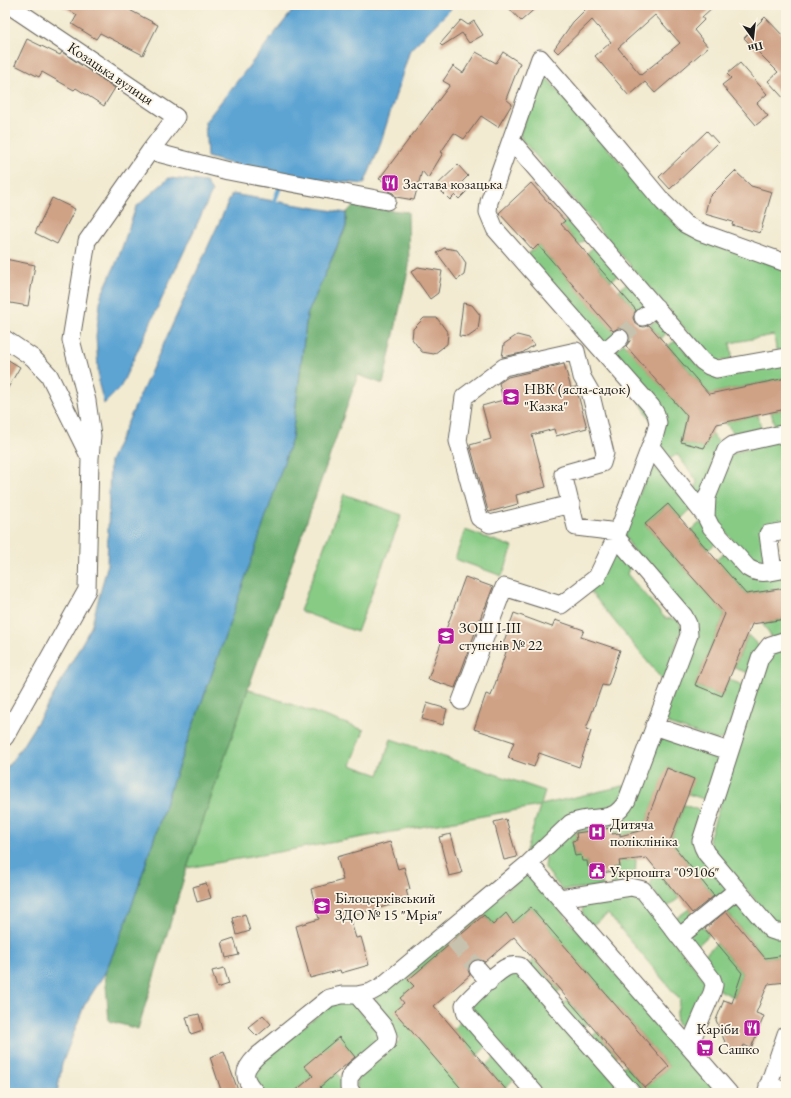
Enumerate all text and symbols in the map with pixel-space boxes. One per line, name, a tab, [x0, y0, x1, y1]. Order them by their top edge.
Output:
north arrow	[733, 18, 773, 58]
street label: Козацька вулиця	[64, 37, 158, 109]
text: Пн	[746, 39, 765, 57]
restaurant icon: Застава козацька	[380, 173, 400, 193]
place label: Застава козацька	[403, 174, 502, 193]
place label: НВК (ясла-садок) "Казка"	[524, 379, 631, 415]
school or university icon: НВК (ясла-садок) "Казка"	[501, 387, 521, 407]
place label: ЗОШ І-ІІІ ступенів № 22	[459, 618, 543, 654]
school or university icon: ЗОШ І-ІІІ ступенів № 22	[436, 626, 456, 646]
place label: Дитяча поліклініка	[610, 814, 678, 850]
hospital icon: Дитяча поліклініка	[587, 822, 607, 842]
public building icon: Укрпошта "09106"	[587, 861, 607, 881]
place label: Укрпошта "09106"	[609, 862, 720, 881]
place label: Білоцерківський ЗДО № 15 "Мрія"	[335, 888, 442, 924]
school or university icon: Білоцерківський ЗДО № 15 "Мрія"	[312, 896, 332, 916]
restaurant icon: Каріби	[742, 1018, 762, 1038]
place label: Каріби	[697, 1019, 739, 1038]
supermarket icon: Сашко	[695, 1038, 715, 1058]
place label: Сашко	[718, 1039, 759, 1058]

